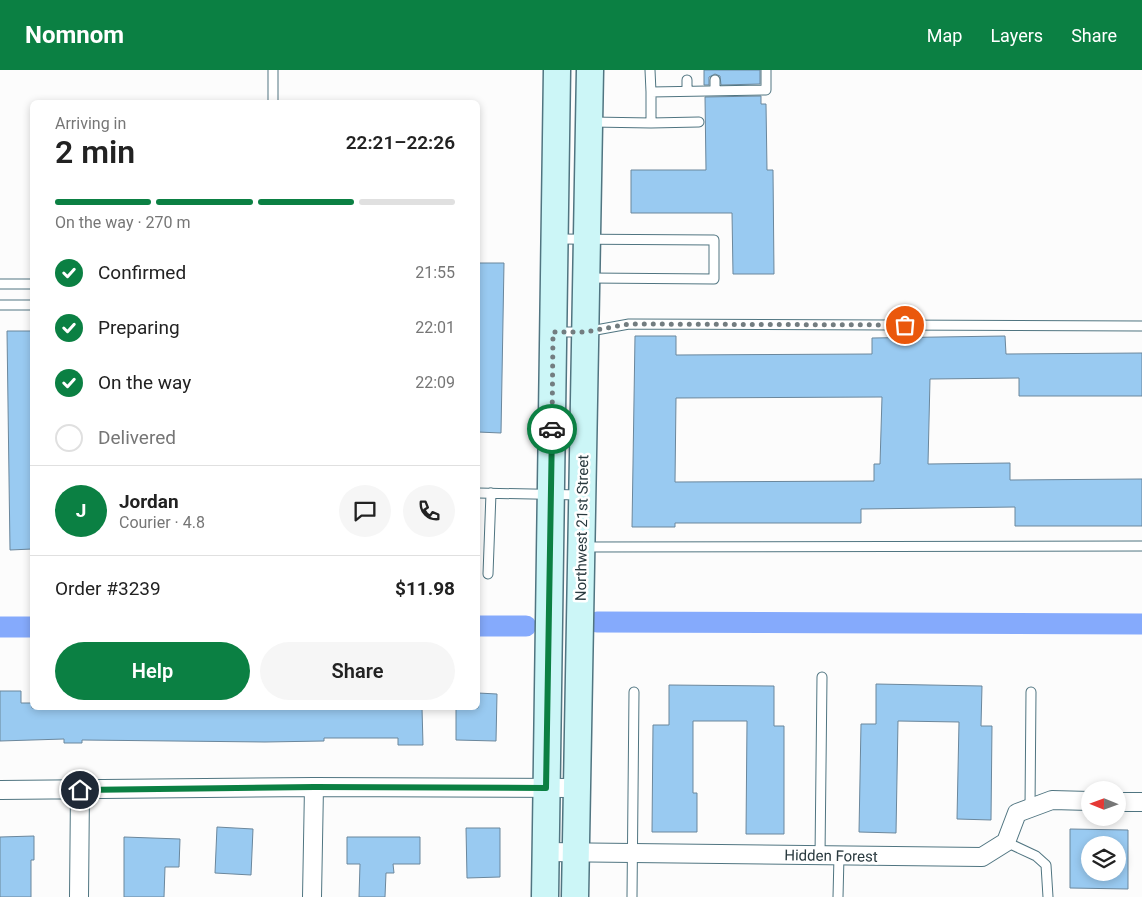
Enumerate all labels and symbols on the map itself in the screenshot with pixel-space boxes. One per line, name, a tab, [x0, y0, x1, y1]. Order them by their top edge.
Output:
pin	[884, 304, 926, 346]
courier	[527, 404, 577, 454]
street label: Northwest 21st Street	[572, 455, 592, 601]
pin	[59, 769, 101, 811]
north arrow	[1081, 781, 1126, 826]
street label: Hidden Forest	[784, 846, 878, 866]

